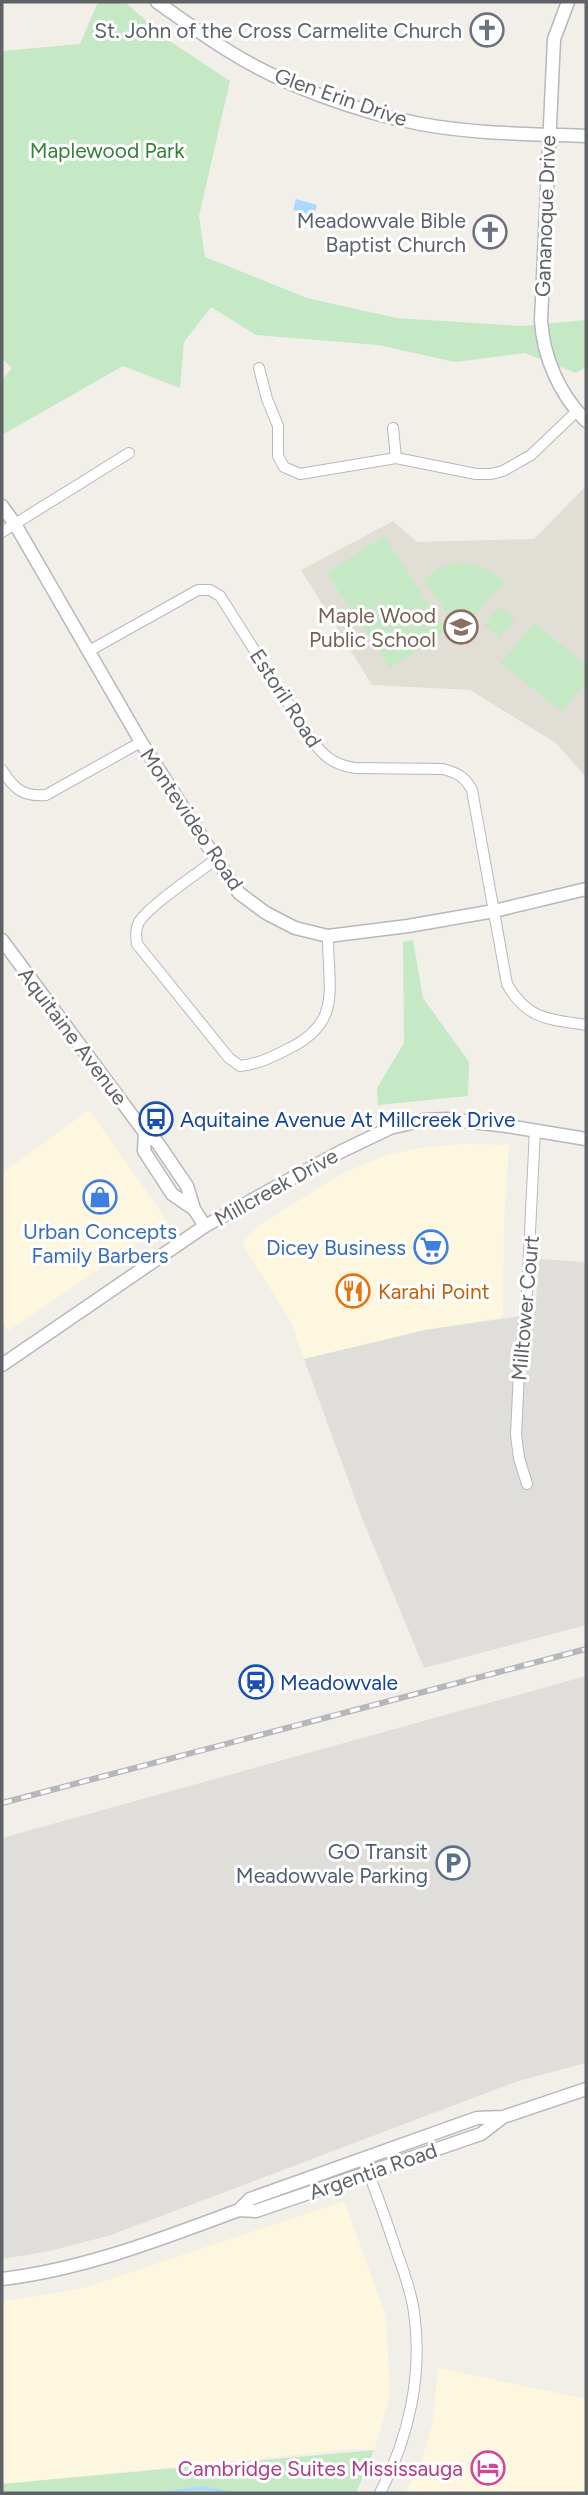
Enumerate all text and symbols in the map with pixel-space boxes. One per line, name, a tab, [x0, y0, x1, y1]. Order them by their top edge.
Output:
church icon: St. John of the Cross Carmelite Church	[468, 11, 506, 49]
place label: St. John of the Cross Carmelite Church	[94, 18, 462, 43]
street label: Glen Erin Drive	[271, 63, 411, 131]
street label: Gananoque Drive	[530, 135, 560, 297]
park label: Maplewood Park	[30, 138, 185, 163]
place label: Meadowvale Bible Baptist Church	[297, 208, 466, 257]
church icon: Meadowvale Bible Baptist Church	[471, 213, 509, 251]
place label: Maple Wood Public School	[309, 603, 436, 652]
school or university icon: Maple Wood Public School	[442, 608, 480, 646]
street label: Estoril Road	[245, 644, 327, 752]
street label: Montevideo Road	[135, 743, 249, 895]
street label: Aquitaine Avenue	[13, 962, 133, 1110]
bus stop icon: Aquitaine Avenue At Millcreek Drive	[137, 1100, 175, 1138]
place label: Aquitaine Avenue At Millcreek Drive	[180, 1107, 515, 1132]
street label: Millcreek Drive	[210, 1143, 342, 1231]
shop icon: Urban Concepts Family Barbers	[81, 1178, 119, 1216]
place label: Urban Concepts Family Barbers	[23, 1219, 177, 1268]
supermarket icon: Dicey Business	[412, 1228, 450, 1266]
street label: Milltower Court	[506, 1234, 544, 1382]
place label: Dicey Business	[266, 1235, 406, 1260]
restaurant icon: Karahi Point	[334, 1272, 372, 1310]
place label: Karahi Point	[378, 1279, 490, 1304]
station icon: Meadowvale	[237, 1663, 275, 1701]
place label: Meadowvale	[280, 1670, 398, 1695]
place label: GO Transit Meadowvale Parking	[236, 1839, 428, 1888]
parking icon: GO Transit Meadowvale Parking	[434, 1844, 472, 1882]
street label: Argentia Road	[306, 2137, 440, 2205]
hotel icon: Cambridge Suites Mississauga	[469, 2449, 507, 2487]
place label: Cambridge Suites Mississauga	[178, 2456, 463, 2481]

